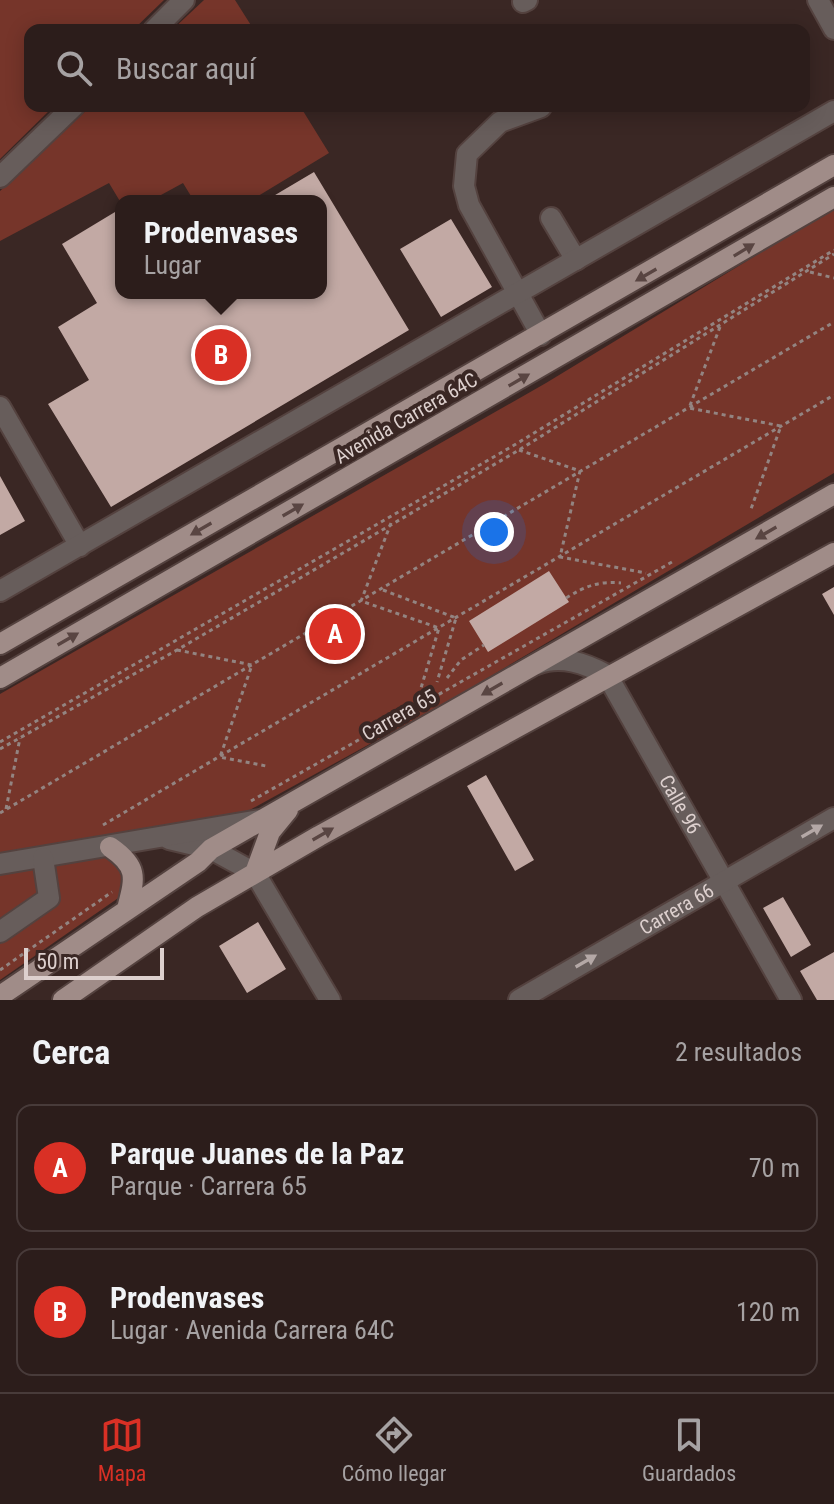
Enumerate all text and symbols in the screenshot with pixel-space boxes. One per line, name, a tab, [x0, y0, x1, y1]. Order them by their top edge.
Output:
search box	[24, 24, 810, 112]
icon: search	[52, 46, 96, 90]
text: Buscar aquí	[116, 51, 256, 86]
popup	[115, 195, 327, 299]
text: Prodenvases	[144, 215, 298, 250]
one-way arrow	[733, 243, 755, 257]
text: Lugar	[144, 250, 201, 280]
one-way arrow	[635, 268, 657, 282]
pin: B	[195, 325, 247, 385]
street label: Avenida Carrera 64C	[331, 367, 481, 469]
one-way arrow	[507, 374, 530, 387]
one-way arrow	[282, 503, 304, 517]
your location	[474, 512, 514, 552]
one-way arrow	[190, 522, 212, 536]
one-way arrow	[755, 526, 777, 540]
pin: A	[309, 604, 361, 664]
one-way arrow	[56, 632, 79, 646]
one-way arrow	[480, 682, 503, 696]
street label: Carrera 65	[358, 684, 441, 746]
street label: Calle 96	[654, 771, 706, 838]
one-way arrow	[801, 824, 823, 838]
one-way arrow	[312, 827, 334, 841]
street label: Carrera 66	[635, 878, 718, 940]
scale bar	[24, 944, 164, 980]
text: 50 m	[36, 949, 79, 974]
one-way arrow	[575, 954, 598, 968]
text: Cerca	[32, 1032, 110, 1072]
text: 2 resultados	[675, 1037, 802, 1067]
text: Parque Juanes de la Paz	[110, 1136, 404, 1171]
text: A	[52, 1153, 68, 1183]
text: 70 m	[749, 1153, 800, 1183]
text: Parque · Carrera 65	[110, 1171, 307, 1201]
text: Prodenvases	[110, 1280, 264, 1315]
text: B	[53, 1297, 67, 1327]
text: 120 m	[736, 1297, 800, 1327]
text: Lugar · Avenida Carrera 64C	[110, 1315, 394, 1345]
tab: Mapa	[98, 1413, 146, 1486]
tab: Cómo llegar	[342, 1413, 447, 1486]
tab: Guardados	[642, 1413, 736, 1486]

